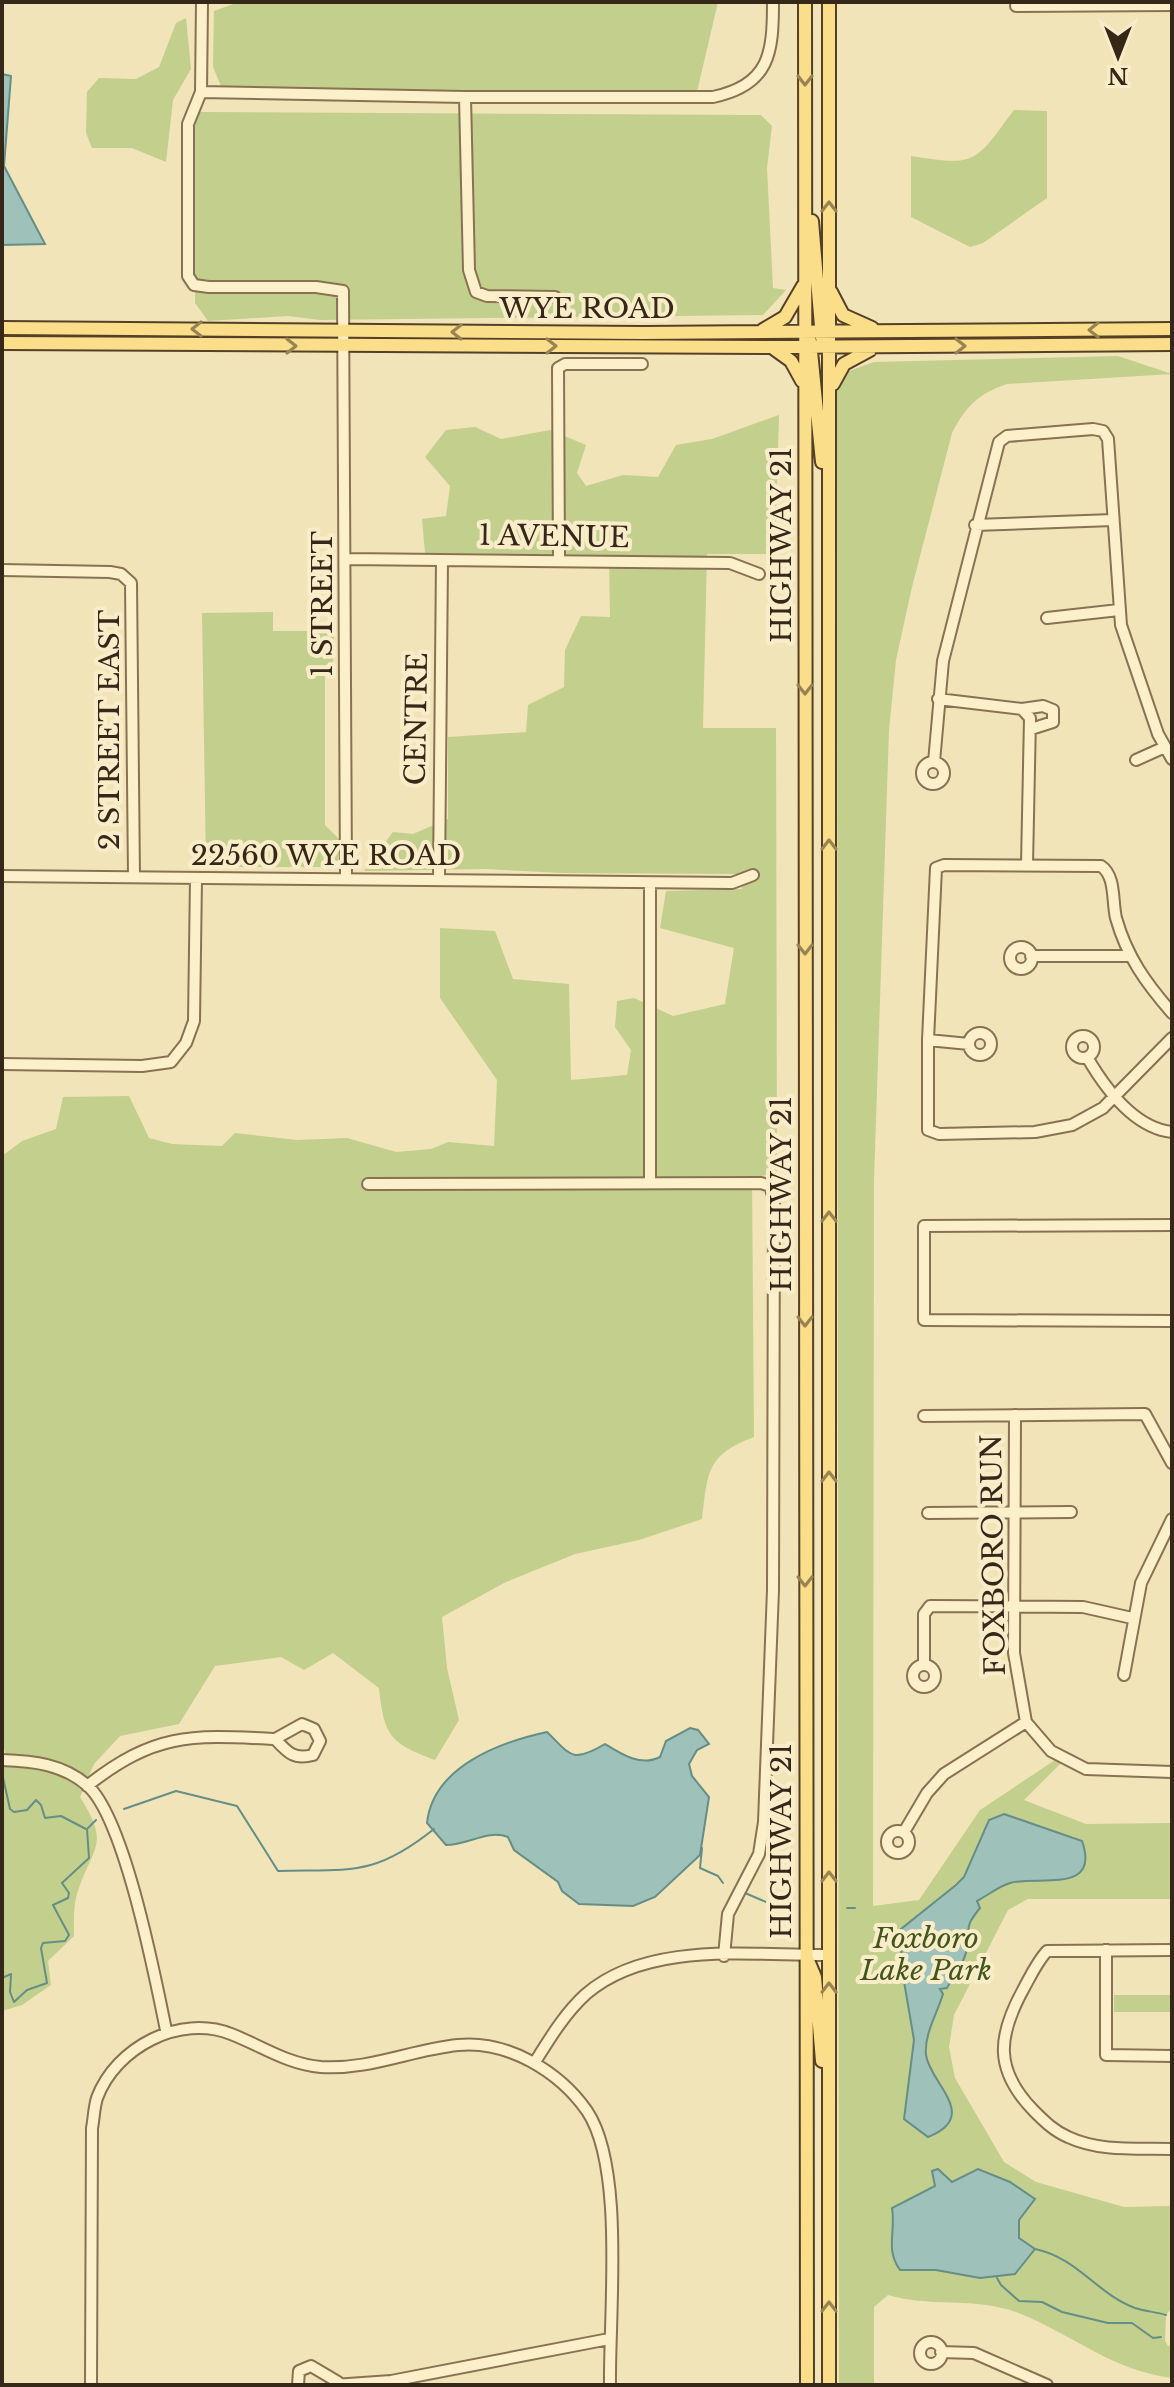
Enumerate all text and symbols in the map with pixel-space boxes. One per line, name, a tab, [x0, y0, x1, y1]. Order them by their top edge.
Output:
north arrow	[1078, 16, 1158, 96]
text: N	[1107, 62, 1128, 89]
one-way arrow	[796, 74, 814, 87]
one-way arrow	[820, 200, 838, 213]
street label: WYE ROAD	[498, 291, 675, 326]
one-way arrow	[190, 320, 203, 338]
one-way arrow	[1087, 321, 1100, 339]
one-way arrow	[450, 323, 463, 340]
one-way arrow	[285, 337, 298, 355]
one-way arrow	[545, 337, 558, 355]
one-way arrow	[954, 337, 967, 355]
street label: HIGHWAY 21	[764, 447, 799, 643]
street label: 1 AVENUE	[478, 518, 630, 555]
street label: 1 STREET	[305, 530, 340, 677]
street label: 2 STREET EAST	[92, 609, 127, 850]
street label: CENTRE	[398, 652, 435, 786]
one-way arrow	[796, 683, 814, 696]
street label: 22560 WYE ROAD	[191, 838, 461, 873]
one-way arrow	[820, 838, 838, 851]
one-way arrow	[796, 943, 814, 956]
street label: HIGHWAY 21	[764, 1096, 799, 1292]
one-way arrow	[820, 1210, 838, 1223]
one-way arrow	[796, 1315, 814, 1328]
street label: FOXBORO RUN	[974, 1434, 1013, 1676]
one-way arrow	[820, 1470, 838, 1483]
one-way arrow	[796, 1575, 814, 1588]
street label: HIGHWAY 21	[764, 1743, 799, 1939]
one-way arrow	[820, 1870, 838, 1883]
park label: Foxboro Lake Park	[859, 1921, 992, 1988]
one-way arrow	[820, 1981, 838, 1994]
one-way arrow	[820, 2300, 838, 2313]

